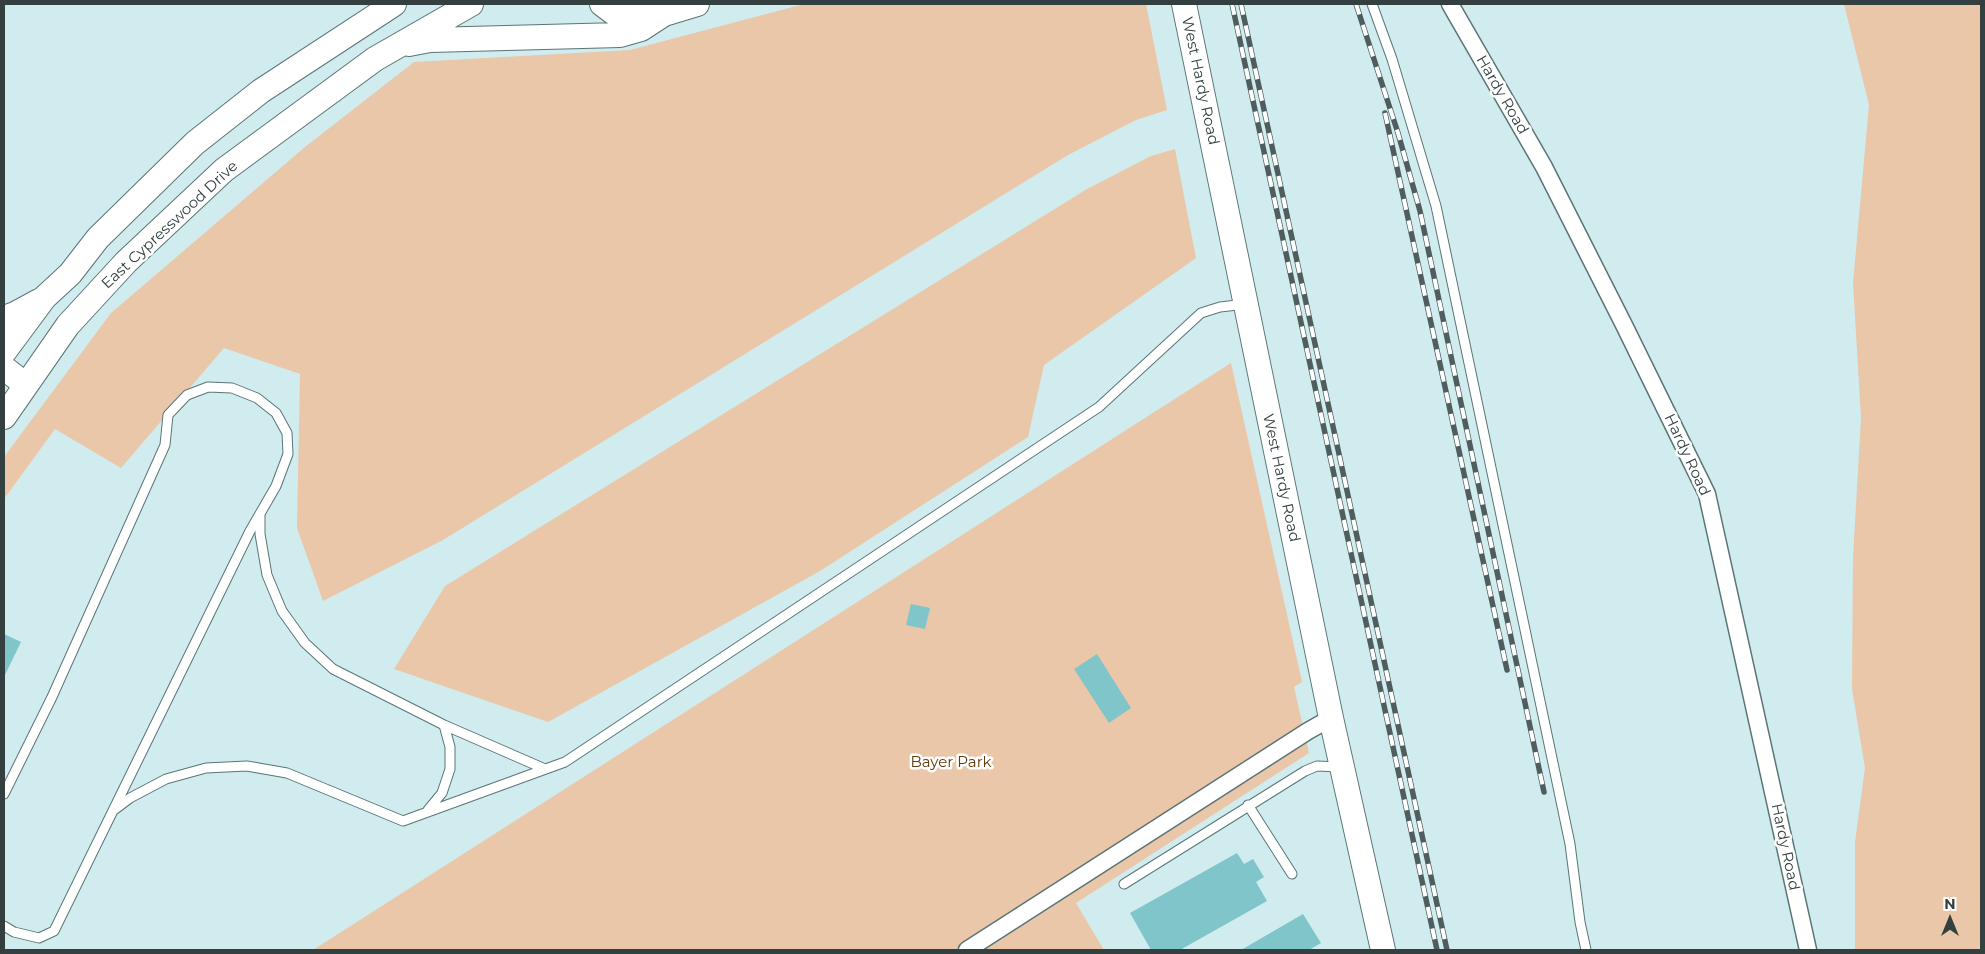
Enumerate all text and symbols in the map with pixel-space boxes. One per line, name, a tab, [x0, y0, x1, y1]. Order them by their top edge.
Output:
street label: West Hardy Road	[1178, 15, 1222, 147]
street label: Hardy Road	[1472, 52, 1532, 138]
street label: East Cypresswood Drive	[98, 157, 242, 293]
street label: Hardy Road	[1660, 411, 1714, 499]
street label: West Hardy Road	[1259, 412, 1303, 544]
park label: Bayer Park	[910, 754, 992, 772]
street label: Hardy Road	[1767, 802, 1803, 892]
north arrow	[1925, 894, 1975, 944]
text: N	[1944, 895, 1956, 913]

